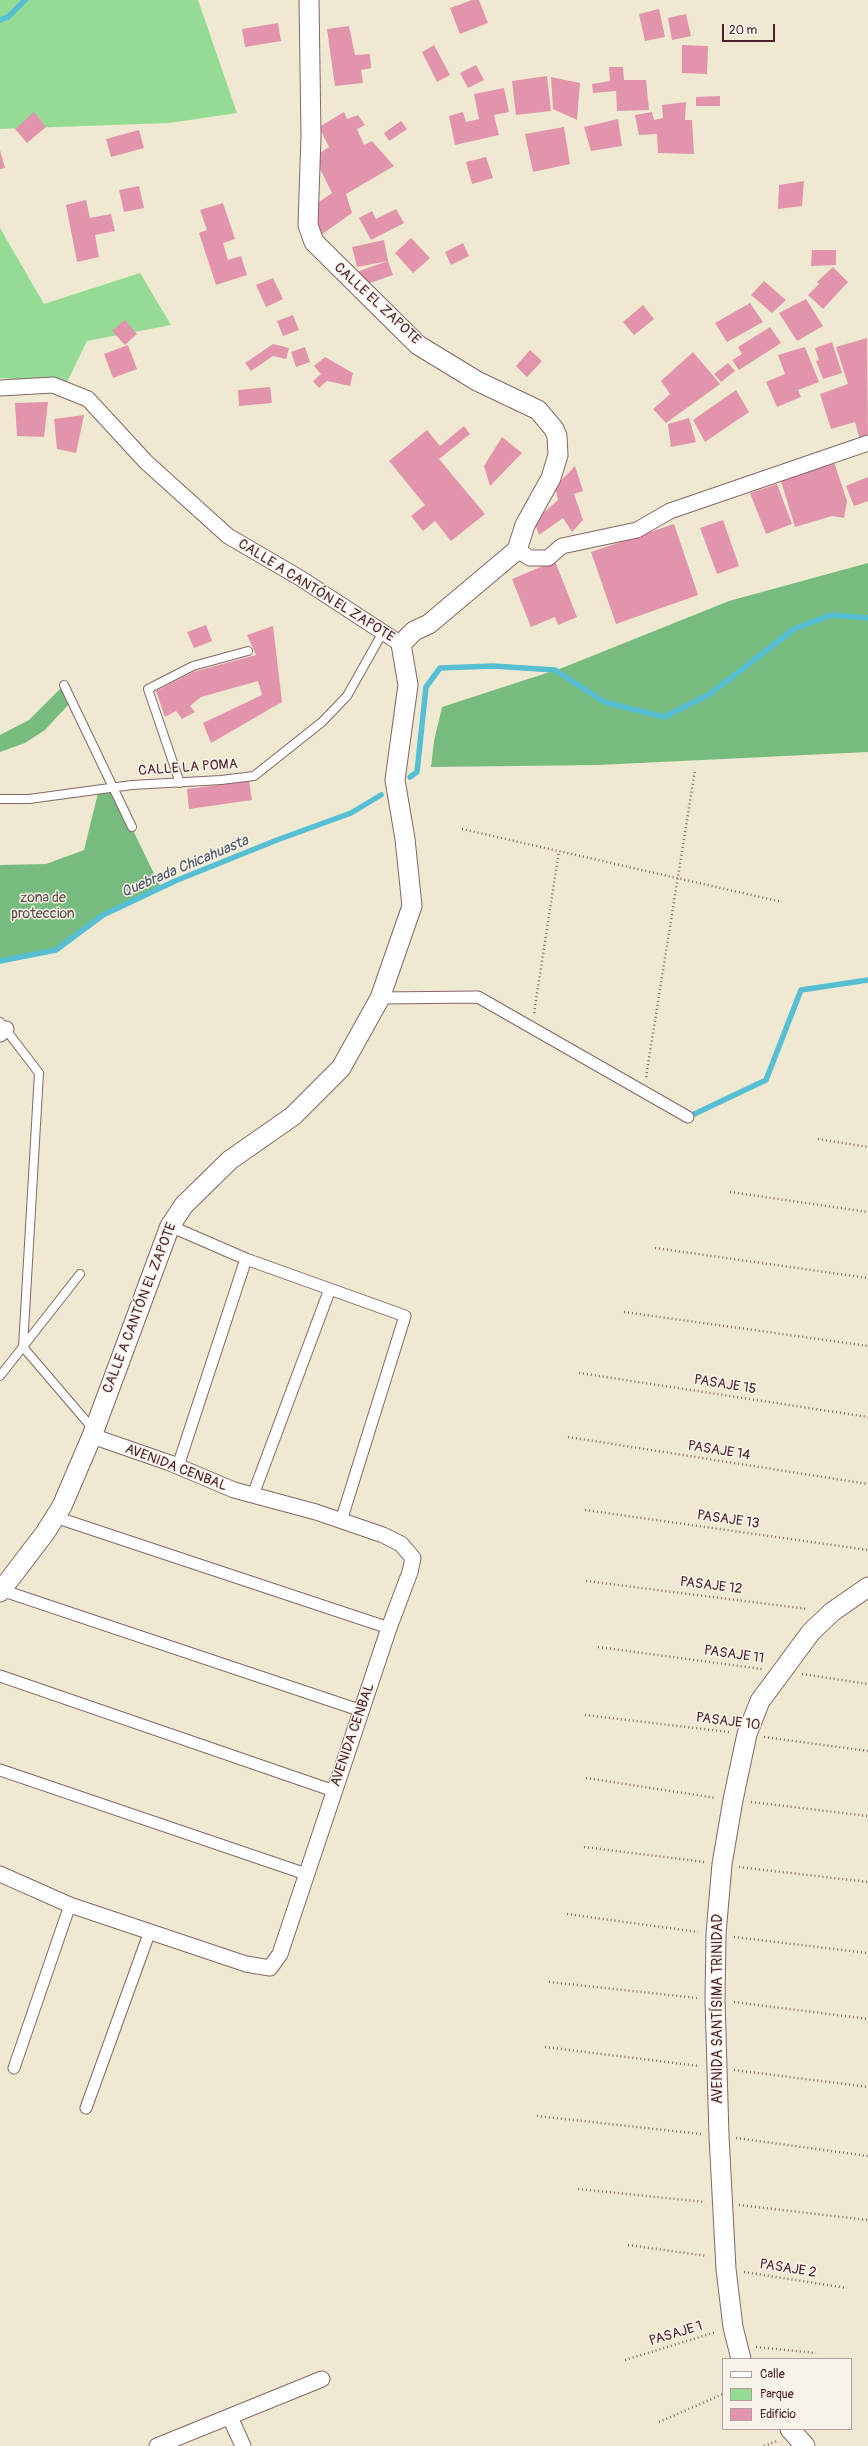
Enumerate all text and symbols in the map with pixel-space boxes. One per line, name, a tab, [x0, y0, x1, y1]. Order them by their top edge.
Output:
scale bar	[724, 16, 777, 42]
text: 20 m	[729, 23, 757, 38]
street label: CALLE EL ZAPOTE	[330, 260, 424, 348]
street label: CALLE A CANTÓN EL ZAPOTE	[235, 536, 397, 646]
street label: CALLE LA POMA	[138, 756, 238, 780]
water label: Quebrada Chicahuasta	[119, 832, 251, 902]
park label: zona de proteccion	[11, 890, 75, 922]
street label: CALLE A CANTÓN EL ZAPOTE	[100, 1220, 180, 1396]
street label: PASAJE 15	[693, 1372, 757, 1398]
street label: PASAJE 14	[687, 1438, 751, 1464]
street label: AVENIDA CENBAL	[123, 1441, 229, 1495]
street label: PASAJE 13	[696, 1507, 760, 1533]
street label: PASAJE 12	[679, 1574, 743, 1598]
street label: PASAJE 11	[703, 1642, 765, 1668]
street label: AVENIDA CENBAL	[327, 1681, 379, 1789]
street label: PASAJE 10	[695, 1710, 761, 1734]
street label: AVENIDA SANTÍSIMA TRINIDAD	[710, 1914, 726, 2104]
street label: PASAJE 2	[758, 2256, 818, 2282]
street label: PASAJE 1	[647, 2318, 705, 2350]
legend	[722, 2358, 852, 2430]
text: Calle	[760, 2367, 785, 2382]
text: Parque	[760, 2387, 794, 2402]
text: Edificio	[760, 2407, 796, 2422]

